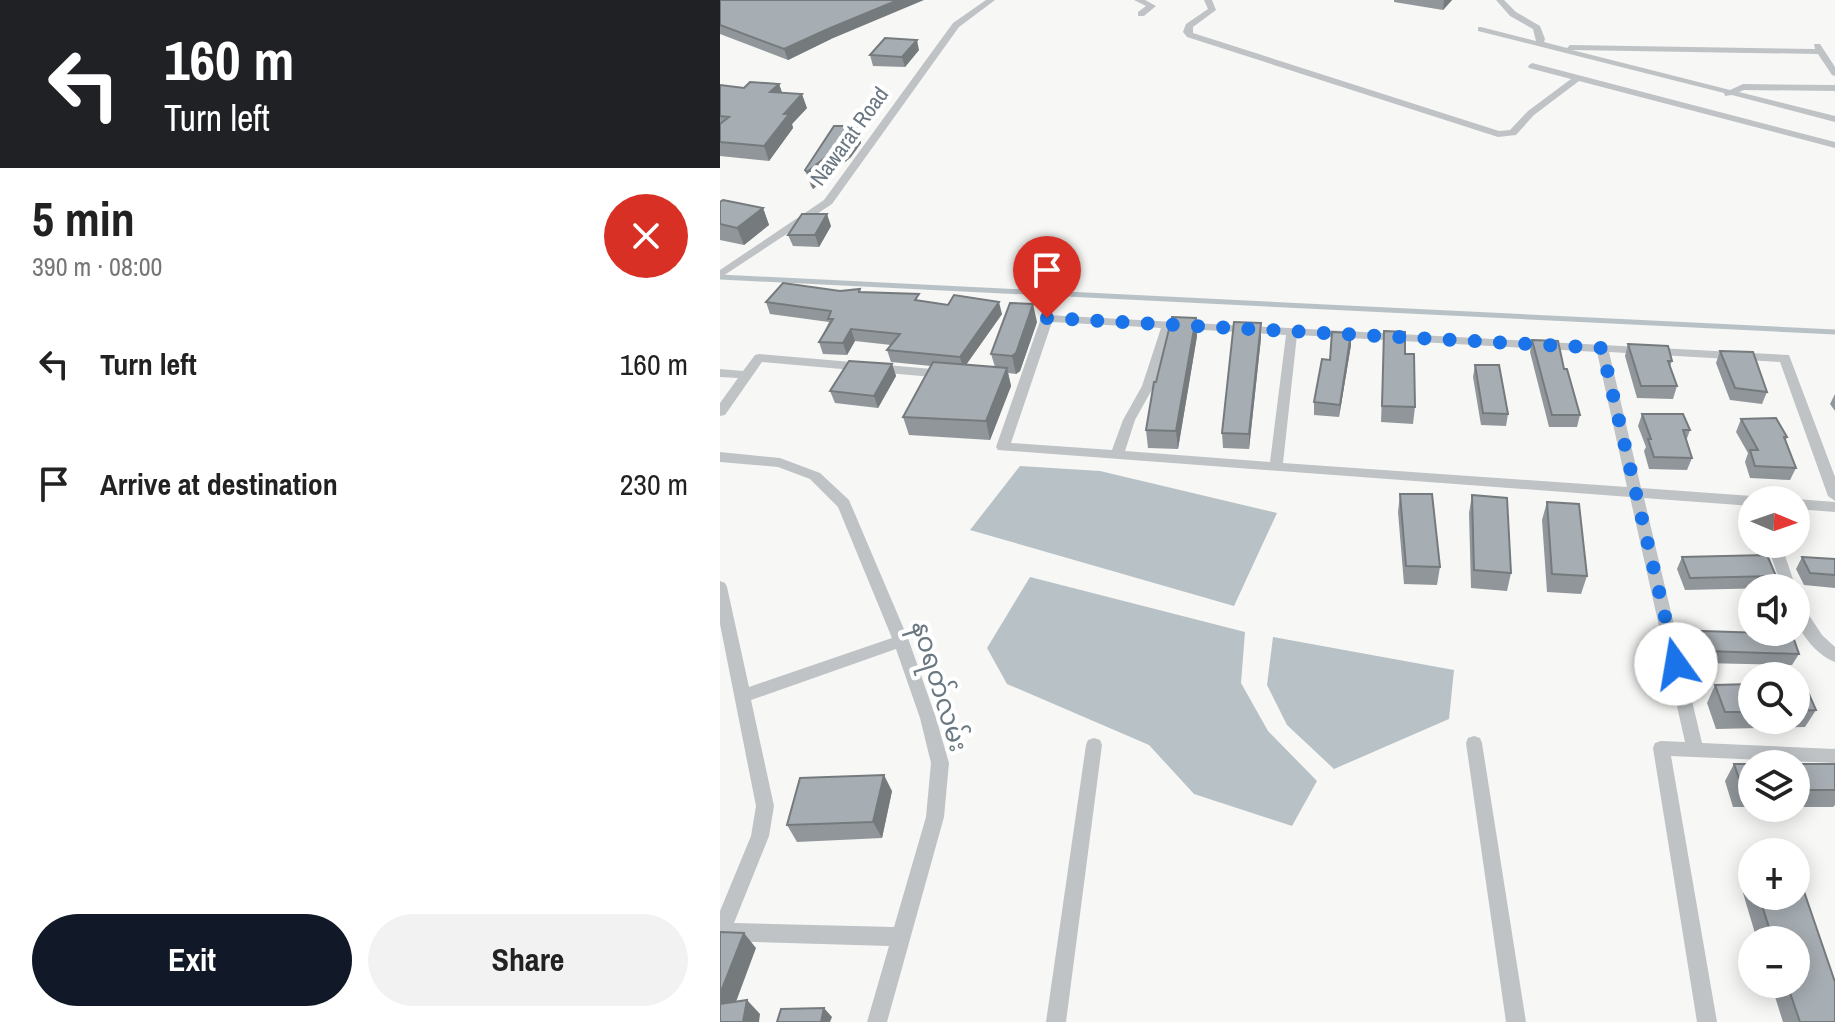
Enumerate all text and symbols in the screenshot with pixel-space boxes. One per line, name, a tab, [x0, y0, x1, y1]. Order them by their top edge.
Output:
text: 160 m	[164, 22, 294, 97]
icon: left	[32, 32, 136, 136]
street label: Nawarat Road	[803, 81, 895, 191]
text: Turn left	[164, 94, 270, 142]
text: 5 min	[32, 186, 135, 251]
button: close	[604, 194, 688, 278]
pin	[1013, 236, 1081, 318]
icon: arrive	[1025, 248, 1069, 292]
text: 390 m · 08:00	[32, 249, 162, 284]
icon: left	[32, 342, 76, 386]
text: Turn left	[100, 344, 197, 384]
text: 160 m	[620, 344, 688, 384]
icon: arrive	[32, 462, 76, 506]
text: Arrive at destination	[100, 464, 338, 504]
text: 230 m	[620, 464, 688, 504]
north arrow	[1738, 486, 1810, 558]
map controls	[1738, 486, 1810, 998]
button: sound	[1738, 574, 1810, 646]
street label: နဝရတ်လမ်း	[900, 616, 977, 757]
position arrow	[1634, 622, 1718, 706]
button: search	[1738, 662, 1810, 734]
button: layers	[1738, 750, 1810, 822]
button: +	[1738, 838, 1810, 910]
button: Exit	[32, 914, 352, 1006]
button: Share	[368, 914, 688, 1006]
button: −	[1738, 926, 1810, 998]

